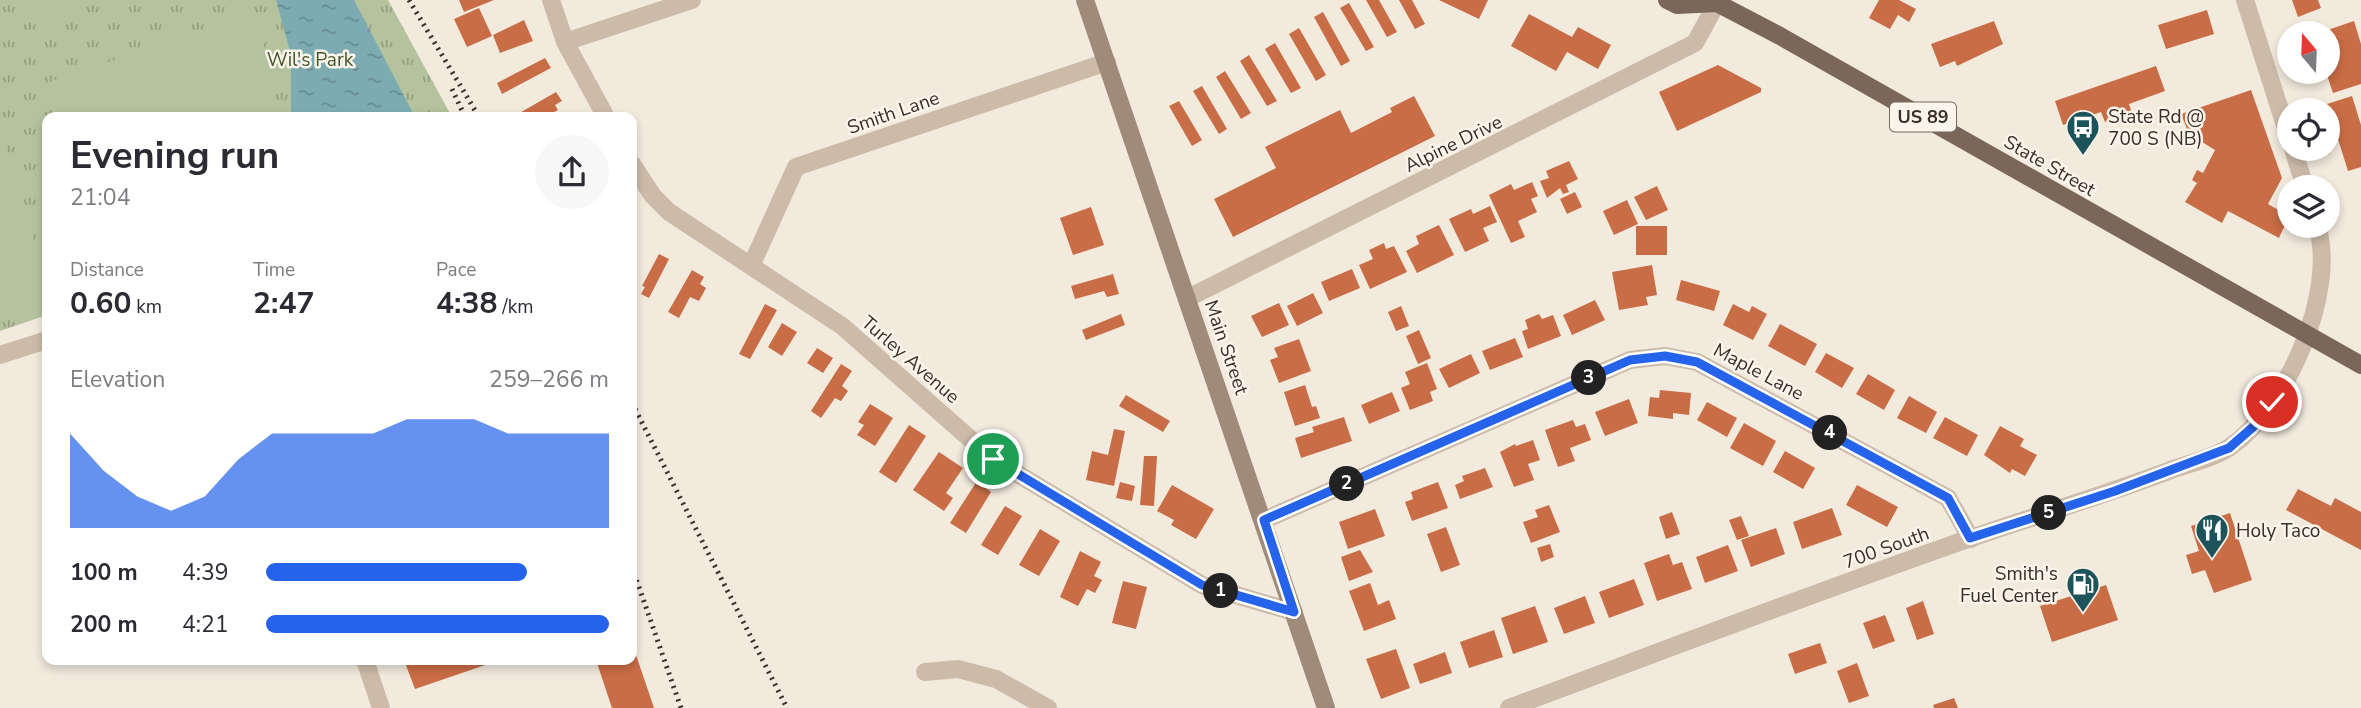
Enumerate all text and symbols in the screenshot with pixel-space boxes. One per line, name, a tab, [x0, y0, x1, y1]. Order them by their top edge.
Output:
north arrow	[2277, 21, 2340, 84]
map controls	[2277, 21, 2340, 238]
park label: Wil's Park	[267, 47, 354, 73]
street label: Smith Lane	[844, 85, 943, 141]
button: locate	[2277, 98, 2340, 161]
road number: US 89	[1890, 103, 1956, 132]
place label: State Rd @ 700 S (NB)	[2108, 104, 2204, 152]
bus stop icon: State Rd @ 700 S (NB)	[2064, 108, 2102, 157]
street label: Alpine Drive	[1400, 109, 1507, 179]
street label: State Street	[1999, 129, 2100, 203]
text: Evening run	[70, 130, 279, 181]
button: share	[535, 135, 609, 209]
button: layers	[2277, 175, 2340, 238]
text: 21:04	[70, 182, 130, 213]
text: Distance	[70, 257, 144, 283]
text: Time	[253, 257, 295, 283]
text: Pace	[436, 257, 476, 283]
text: 0.60	[70, 283, 131, 324]
text: 2:47	[253, 283, 314, 324]
text: 4:38	[436, 283, 497, 324]
text: km	[131, 294, 162, 320]
text: /km	[497, 294, 533, 320]
street label: Main Street	[1198, 297, 1254, 398]
street label: Turley Avenue	[856, 310, 965, 410]
street label: Maple Lane	[1709, 337, 1808, 407]
pin: 3	[1572, 360, 1606, 396]
text: Elevation	[70, 364, 165, 395]
text: 259–266 m	[489, 364, 609, 395]
text: 3	[1583, 364, 1594, 390]
pin	[2242, 372, 2302, 432]
icon: check	[2253, 383, 2291, 421]
pin: 4	[1812, 416, 1848, 450]
text: 4	[1824, 419, 1835, 445]
pin	[963, 429, 1023, 489]
icon: arrive	[974, 440, 1012, 478]
pin: 2	[1330, 466, 1364, 502]
text: 2	[1341, 470, 1352, 496]
pin: 5	[2032, 496, 2066, 530]
text: 5	[2043, 499, 2054, 525]
restaurant icon: Holy Taco	[2193, 511, 2231, 560]
place label: Holy Taco	[2236, 518, 2320, 544]
street label: 700 South	[1840, 520, 1933, 575]
text: 100 m	[70, 557, 138, 588]
text: 4:39	[182, 557, 229, 588]
place label: Smith's Fuel Center	[1960, 561, 2058, 609]
fuel station icon: Smith's Fuel Center	[2064, 565, 2102, 614]
pin: 1	[1204, 574, 1238, 608]
text: 1	[1215, 577, 1226, 603]
text: 200 m	[70, 609, 138, 640]
text: 4:21	[182, 609, 229, 640]

